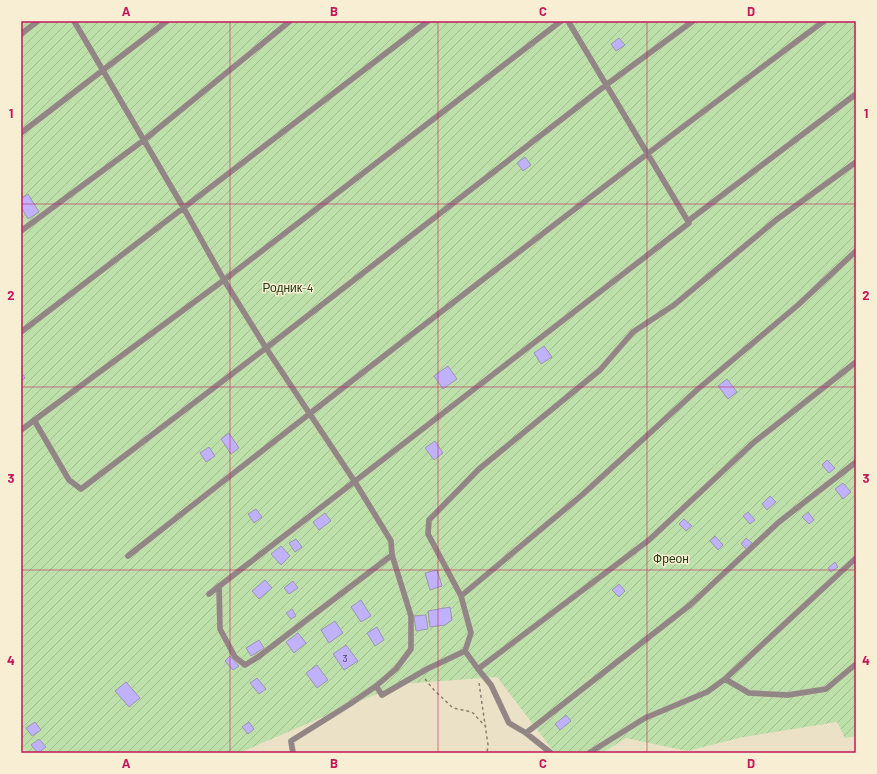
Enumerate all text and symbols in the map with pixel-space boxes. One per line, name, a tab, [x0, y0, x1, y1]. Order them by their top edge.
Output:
text: A	[122, 3, 131, 19]
text: B	[330, 3, 338, 19]
text: C	[539, 3, 547, 19]
text: D	[747, 3, 755, 19]
text: 1	[9, 105, 13, 121]
text: 1	[864, 105, 868, 121]
park label: Родник-4	[263, 280, 313, 295]
text: 2	[7, 287, 15, 303]
text: 2	[862, 287, 870, 303]
text: 3	[7, 470, 15, 486]
text: 3	[862, 470, 870, 486]
park label: Фреон	[653, 551, 689, 566]
text: 4	[7, 652, 15, 668]
house number: 3	[342, 652, 348, 664]
text: 4	[862, 652, 870, 668]
text: A	[122, 755, 131, 771]
text: B	[330, 755, 338, 771]
text: C	[539, 755, 547, 771]
text: D	[747, 755, 755, 771]

